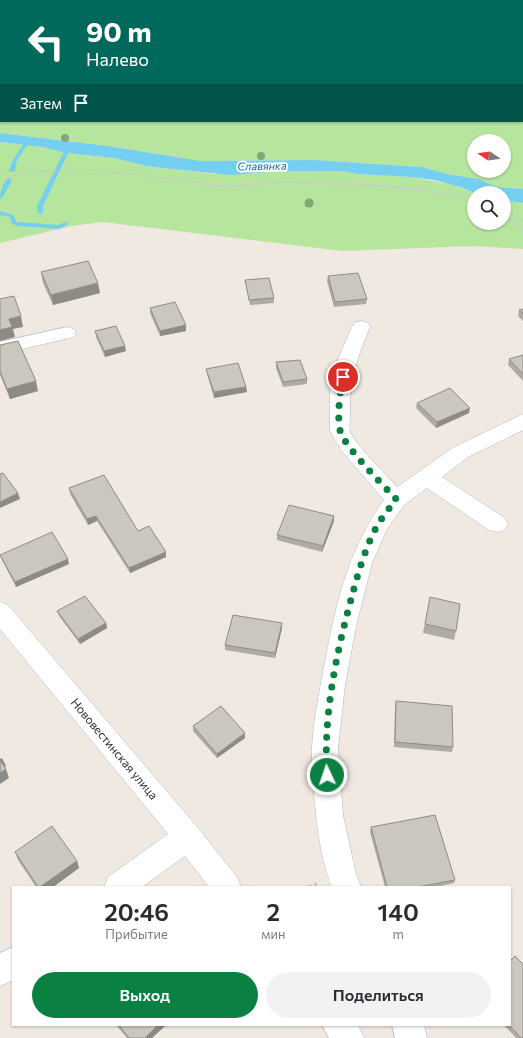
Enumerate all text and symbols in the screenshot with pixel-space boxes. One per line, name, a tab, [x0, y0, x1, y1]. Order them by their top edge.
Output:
text: 90 m	[86, 14, 152, 48]
icon: left	[20, 16, 72, 68]
text: Налево	[86, 48, 149, 70]
icon: arrive	[70, 92, 92, 114]
text: Затем	[20, 94, 62, 112]
north arrow	[467, 134, 511, 178]
map controls	[467, 134, 511, 230]
water label: Славянка	[237, 159, 287, 172]
button: search	[467, 186, 511, 230]
pin	[326, 360, 360, 394]
icon: arrive	[332, 366, 354, 388]
street label: Нововестинская улица	[68, 695, 161, 802]
position arrow	[306, 754, 348, 796]
text: 20:46	[104, 897, 169, 926]
text: 2	[267, 897, 280, 926]
text: 140	[378, 897, 419, 926]
text: Прибытие	[105, 926, 168, 942]
text: мин	[261, 926, 285, 942]
text: m	[393, 926, 404, 942]
button: Выход	[32, 972, 258, 1018]
button: Поделиться	[266, 972, 491, 1018]

